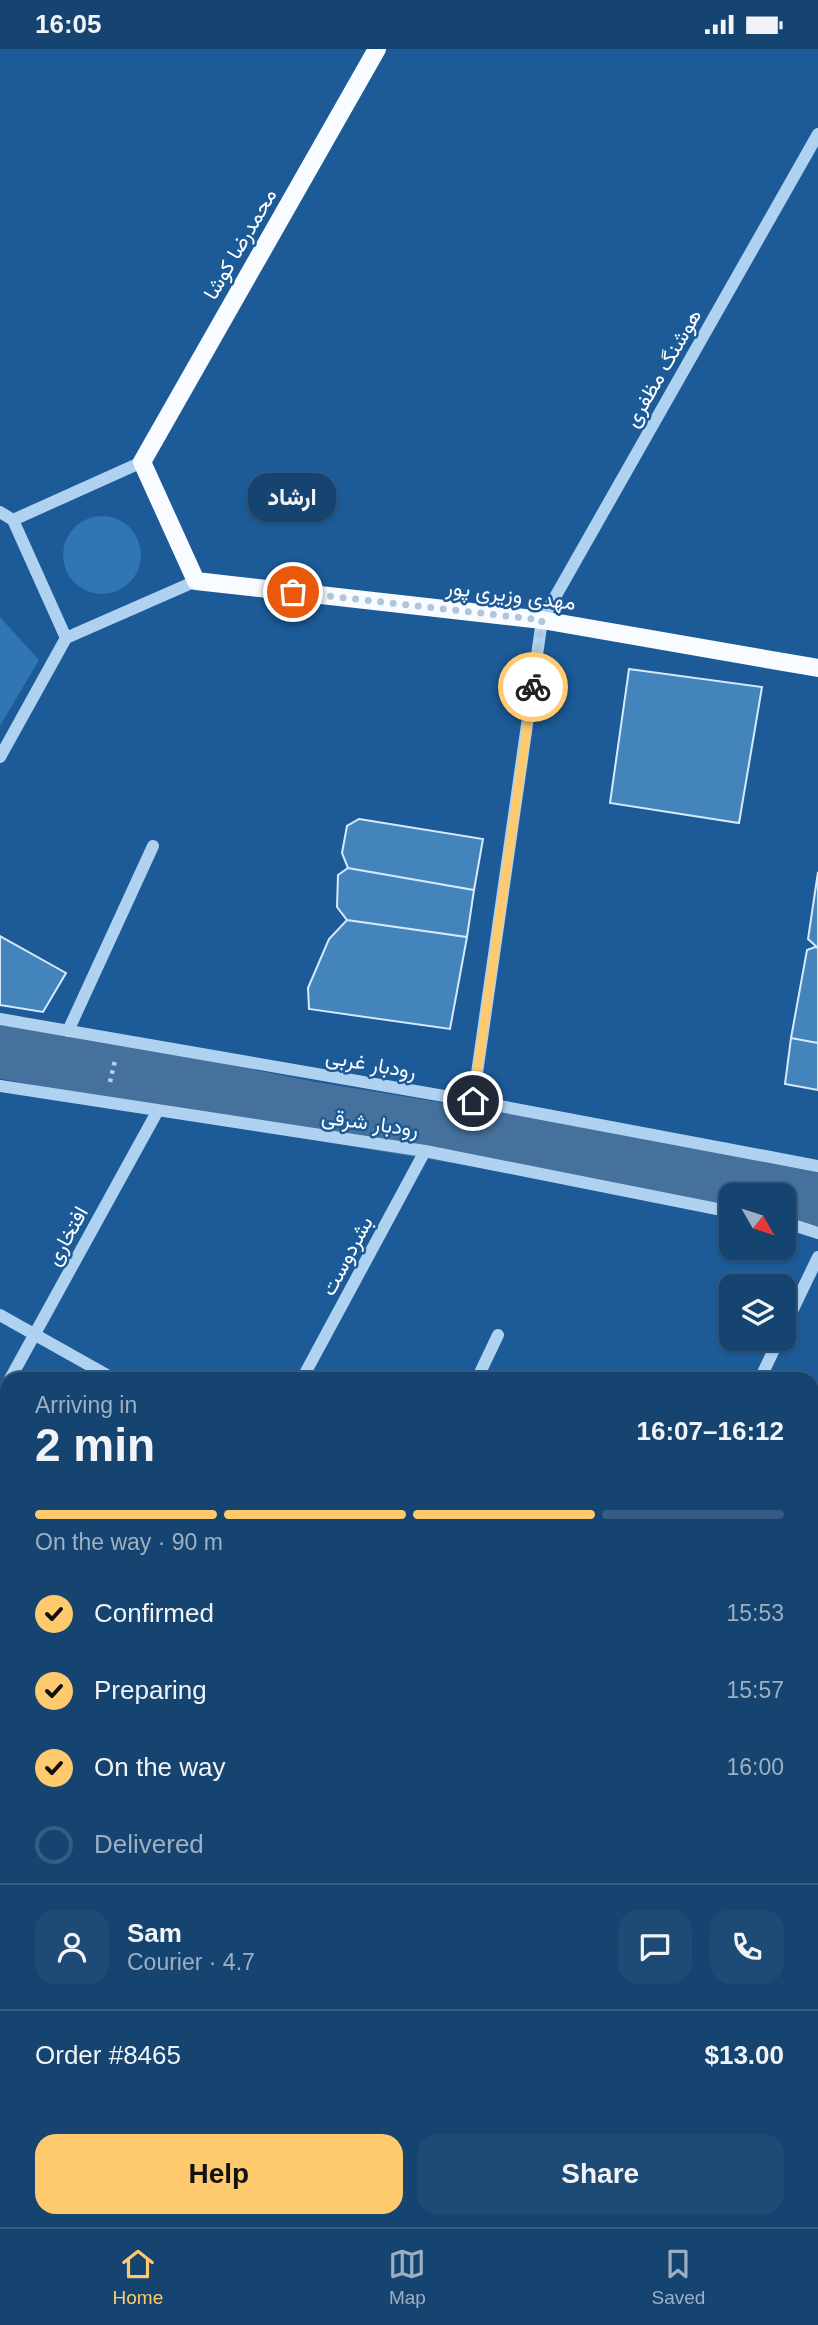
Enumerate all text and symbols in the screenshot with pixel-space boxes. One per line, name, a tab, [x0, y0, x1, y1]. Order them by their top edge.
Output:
text: 16:05	[35, 9, 102, 39]
street label: محمدرضا کوشا	[199, 184, 282, 304]
street label: هوشنگ مظفری	[620, 305, 707, 432]
callout: ارشاد	[249, 473, 337, 522]
text: ارشاد	[267, 484, 317, 510]
pin	[263, 562, 323, 622]
icon: bag	[274, 573, 312, 611]
street label: مهدی وزیری پور	[444, 575, 577, 617]
courier	[498, 652, 568, 722]
icon: bike	[514, 668, 552, 706]
street label: رودبار غربی	[324, 1044, 418, 1085]
pin	[443, 1071, 503, 1131]
icon: home	[454, 1082, 492, 1120]
street label: رودبار شرقی	[320, 1104, 420, 1143]
north arrow	[719, 1183, 796, 1260]
map controls	[719, 1183, 796, 1351]
street label: افتخاری	[41, 1202, 94, 1270]
street label: بشردوست	[316, 1212, 379, 1300]
button: layers	[719, 1274, 796, 1351]
text: Arriving in	[35, 1392, 137, 1418]
text: 16:07–16:12	[637, 1416, 784, 1446]
text: 2 min	[35, 1419, 155, 1471]
text: On the way · 90 m	[35, 1529, 223, 1555]
icon: check	[35, 1595, 73, 1633]
text: Confirmed	[94, 1598, 214, 1628]
text: 15:53	[726, 1600, 784, 1626]
icon: check	[35, 1672, 73, 1710]
text: Preparing	[94, 1675, 207, 1705]
text: 15:57	[726, 1677, 784, 1703]
icon: check	[35, 1749, 73, 1787]
text: On the way	[94, 1752, 226, 1782]
text: 16:00	[726, 1754, 784, 1780]
text: Delivered	[94, 1829, 204, 1859]
button: person	[35, 1910, 109, 1984]
button: chat	[618, 1910, 692, 1984]
button: phone	[710, 1910, 784, 1984]
text: Sam	[127, 1918, 182, 1948]
text: Courier · 4.7	[127, 1949, 255, 1975]
text: Order #8465	[35, 2040, 181, 2070]
text: $13.00	[704, 2040, 784, 2070]
button: Help	[35, 2134, 403, 2214]
button: Share	[417, 2134, 784, 2214]
tab: Home	[113, 2245, 163, 2309]
tab: Map	[388, 2245, 426, 2309]
tab: Saved	[652, 2245, 705, 2309]

